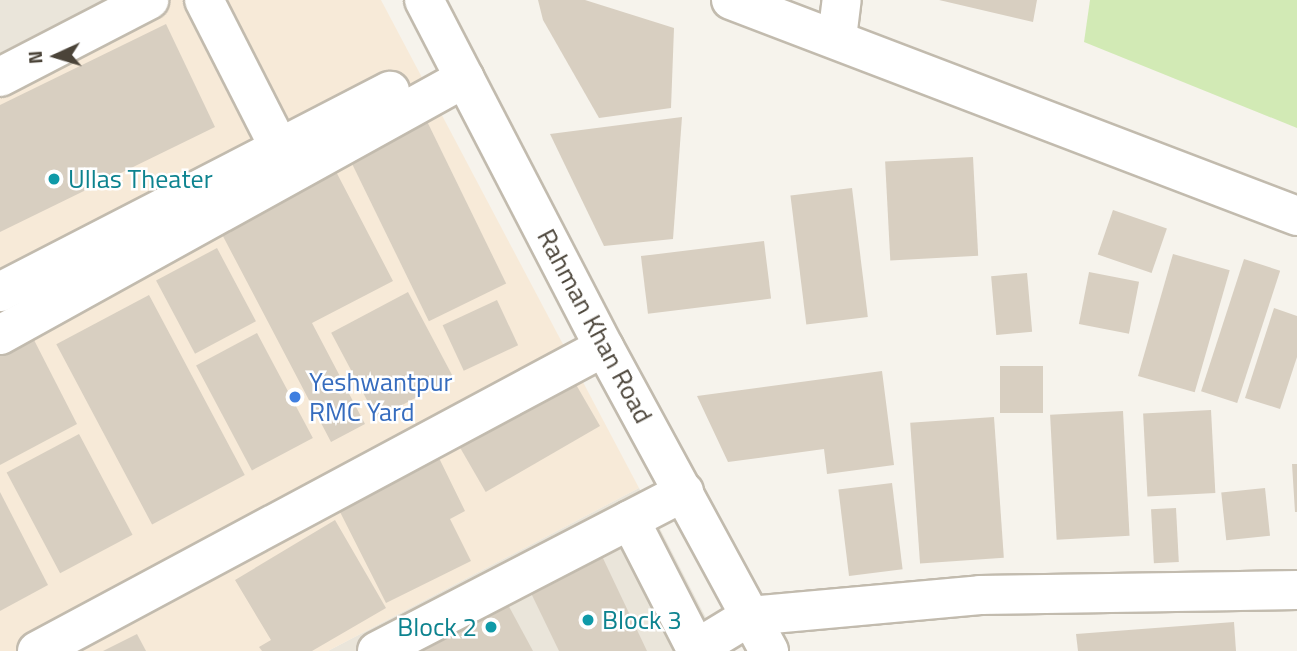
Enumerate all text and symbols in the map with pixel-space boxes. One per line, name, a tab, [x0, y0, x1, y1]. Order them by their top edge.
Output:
north arrow	[21, 21, 91, 91]
text: N	[20, 50, 49, 65]
place label: Ullas Theater	[68, 163, 213, 195]
marker: Ullas Theater	[46, 171, 62, 187]
street label: Rahman Khan Road	[531, 224, 659, 428]
place label: Yeshwantpur RMC Yard	[309, 366, 452, 428]
marker: Yeshwantpur RMC Yard	[287, 389, 303, 405]
place label: Block 3	[602, 604, 682, 636]
place label: Block 2	[397, 611, 477, 643]
marker: Block 3	[580, 612, 596, 628]
marker: Block 2	[483, 619, 499, 635]

